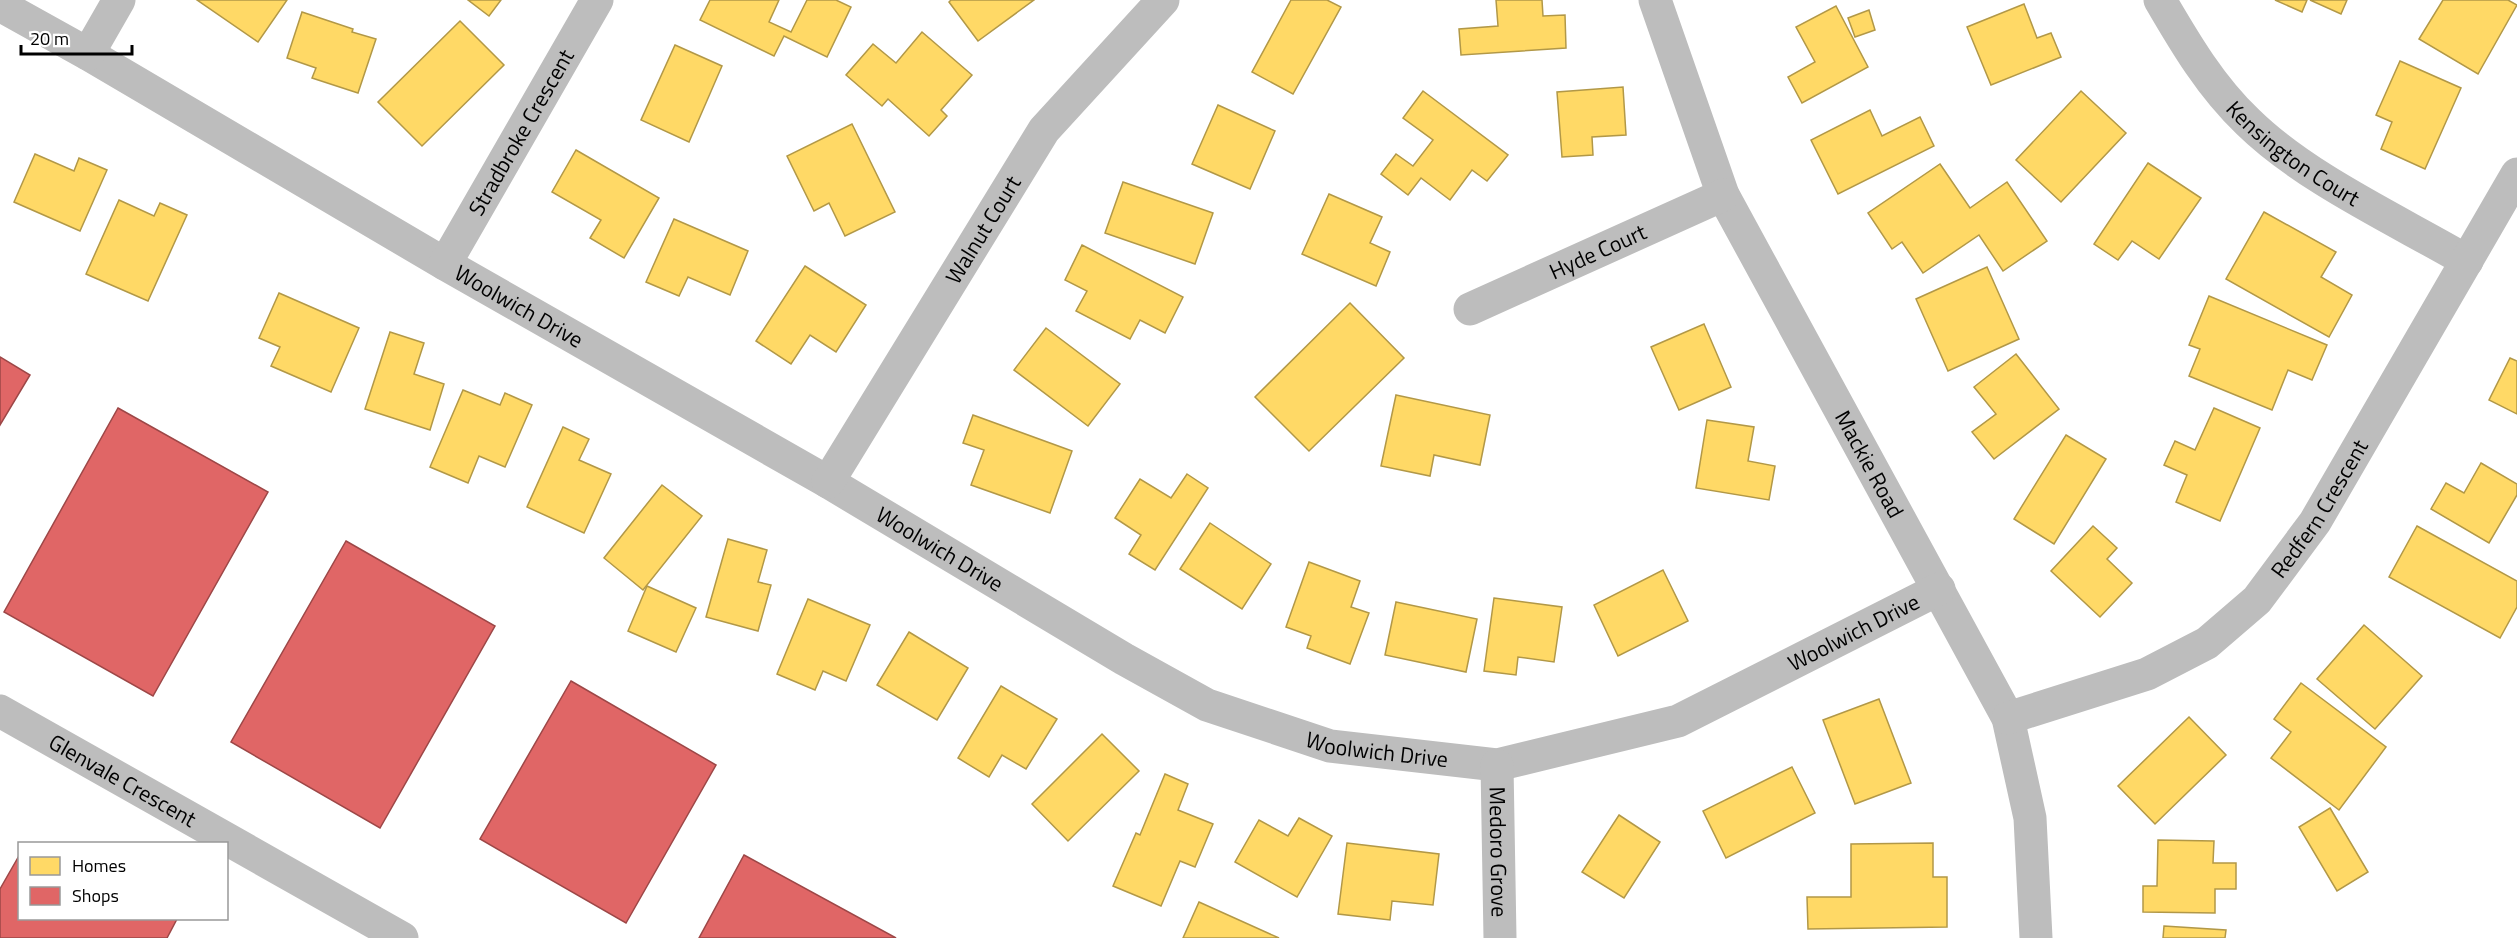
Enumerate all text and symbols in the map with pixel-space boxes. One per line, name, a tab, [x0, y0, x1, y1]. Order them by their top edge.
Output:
scale bar	[21, 18, 132, 56]
text: 20 m	[30, 25, 69, 52]
street label: Stradbroke Crescent	[459, 42, 582, 222]
street label: Kensington Court	[2218, 93, 2366, 215]
street label: Walnut Court	[936, 169, 1029, 291]
street label: Hyde Court	[1544, 215, 1652, 288]
street label: Woolwich Drive	[448, 256, 590, 356]
street label: Mackie Road	[1826, 404, 1913, 524]
street label: Redfern Crescent	[2262, 433, 2377, 585]
street label: Woolwich Drive	[870, 498, 1010, 600]
street label: Woolwich Drive	[1782, 585, 1925, 680]
street label: Woolwich Drive	[1301, 722, 1450, 776]
street label: Glenvale Crescent	[43, 725, 203, 836]
street label: Medoro Grove	[1480, 786, 1517, 918]
legend	[18, 842, 228, 920]
text: Homes	[72, 852, 126, 879]
text: Shops	[72, 882, 119, 909]

